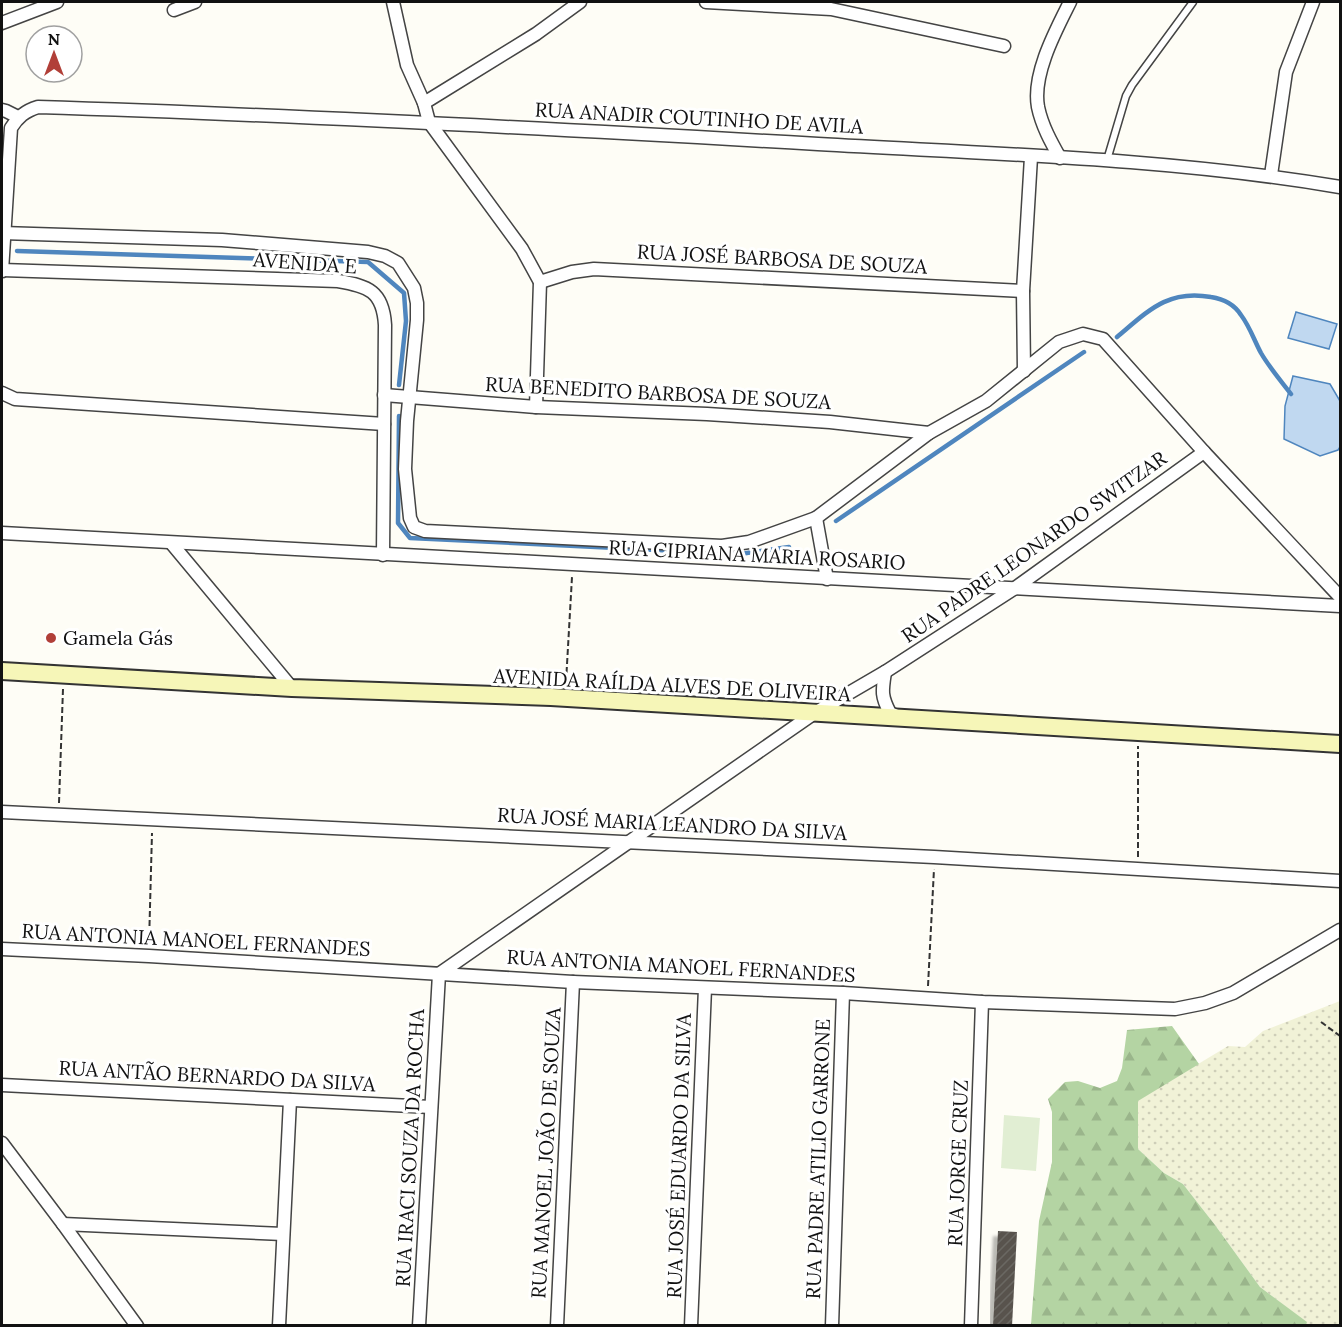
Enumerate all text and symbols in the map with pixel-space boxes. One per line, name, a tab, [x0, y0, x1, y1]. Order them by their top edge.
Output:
north arrow	[24, 24, 84, 84]
text: N	[48, 29, 60, 49]
street label: RUA ANADIR COUTINHO DE AVILA	[534, 96, 864, 139]
street label: RUA JOSÉ BARBOSA DE SOUZA	[636, 238, 928, 279]
street label: AVENIDA E	[251, 246, 358, 279]
street label: RUA BENEDITO BARBOSA DE SOUZA	[485, 371, 832, 414]
street label: RUA PADRE LEONARDO SWITZAR	[896, 445, 1171, 648]
street label: RUA CIPRIANA MARIA ROSARIO	[608, 534, 906, 575]
place label: Gamela Gás	[63, 625, 173, 650]
marker: Gamela Gás	[44, 631, 58, 645]
street label: AVENIDA RAÍLDA ALVES DE OLIVEIRA	[492, 663, 852, 706]
street label: RUA JOSÉ MARIA LEANDRO DA SILVA	[496, 802, 848, 845]
street label: RUA ANTONIA MANOEL FERNANDES	[21, 918, 371, 961]
street label: RUA ANTONIA MANOEL FERNANDES	[506, 944, 856, 987]
street label: RUA MANOEL JOÃO DE SOUZA	[525, 1006, 566, 1299]
street label: RUA IRACI SOUZA DA ROCHA	[390, 1008, 429, 1288]
street label: RUA JOSÉ EDUARDO DA SILVA	[661, 1013, 696, 1299]
street label: RUA PADRE ATILIO GARRONE	[800, 1018, 835, 1300]
street label: RUA ANTÃO BERNARDO DA SILVA	[58, 1055, 377, 1096]
street label: RUA JORGE CRUZ	[942, 1079, 973, 1247]

